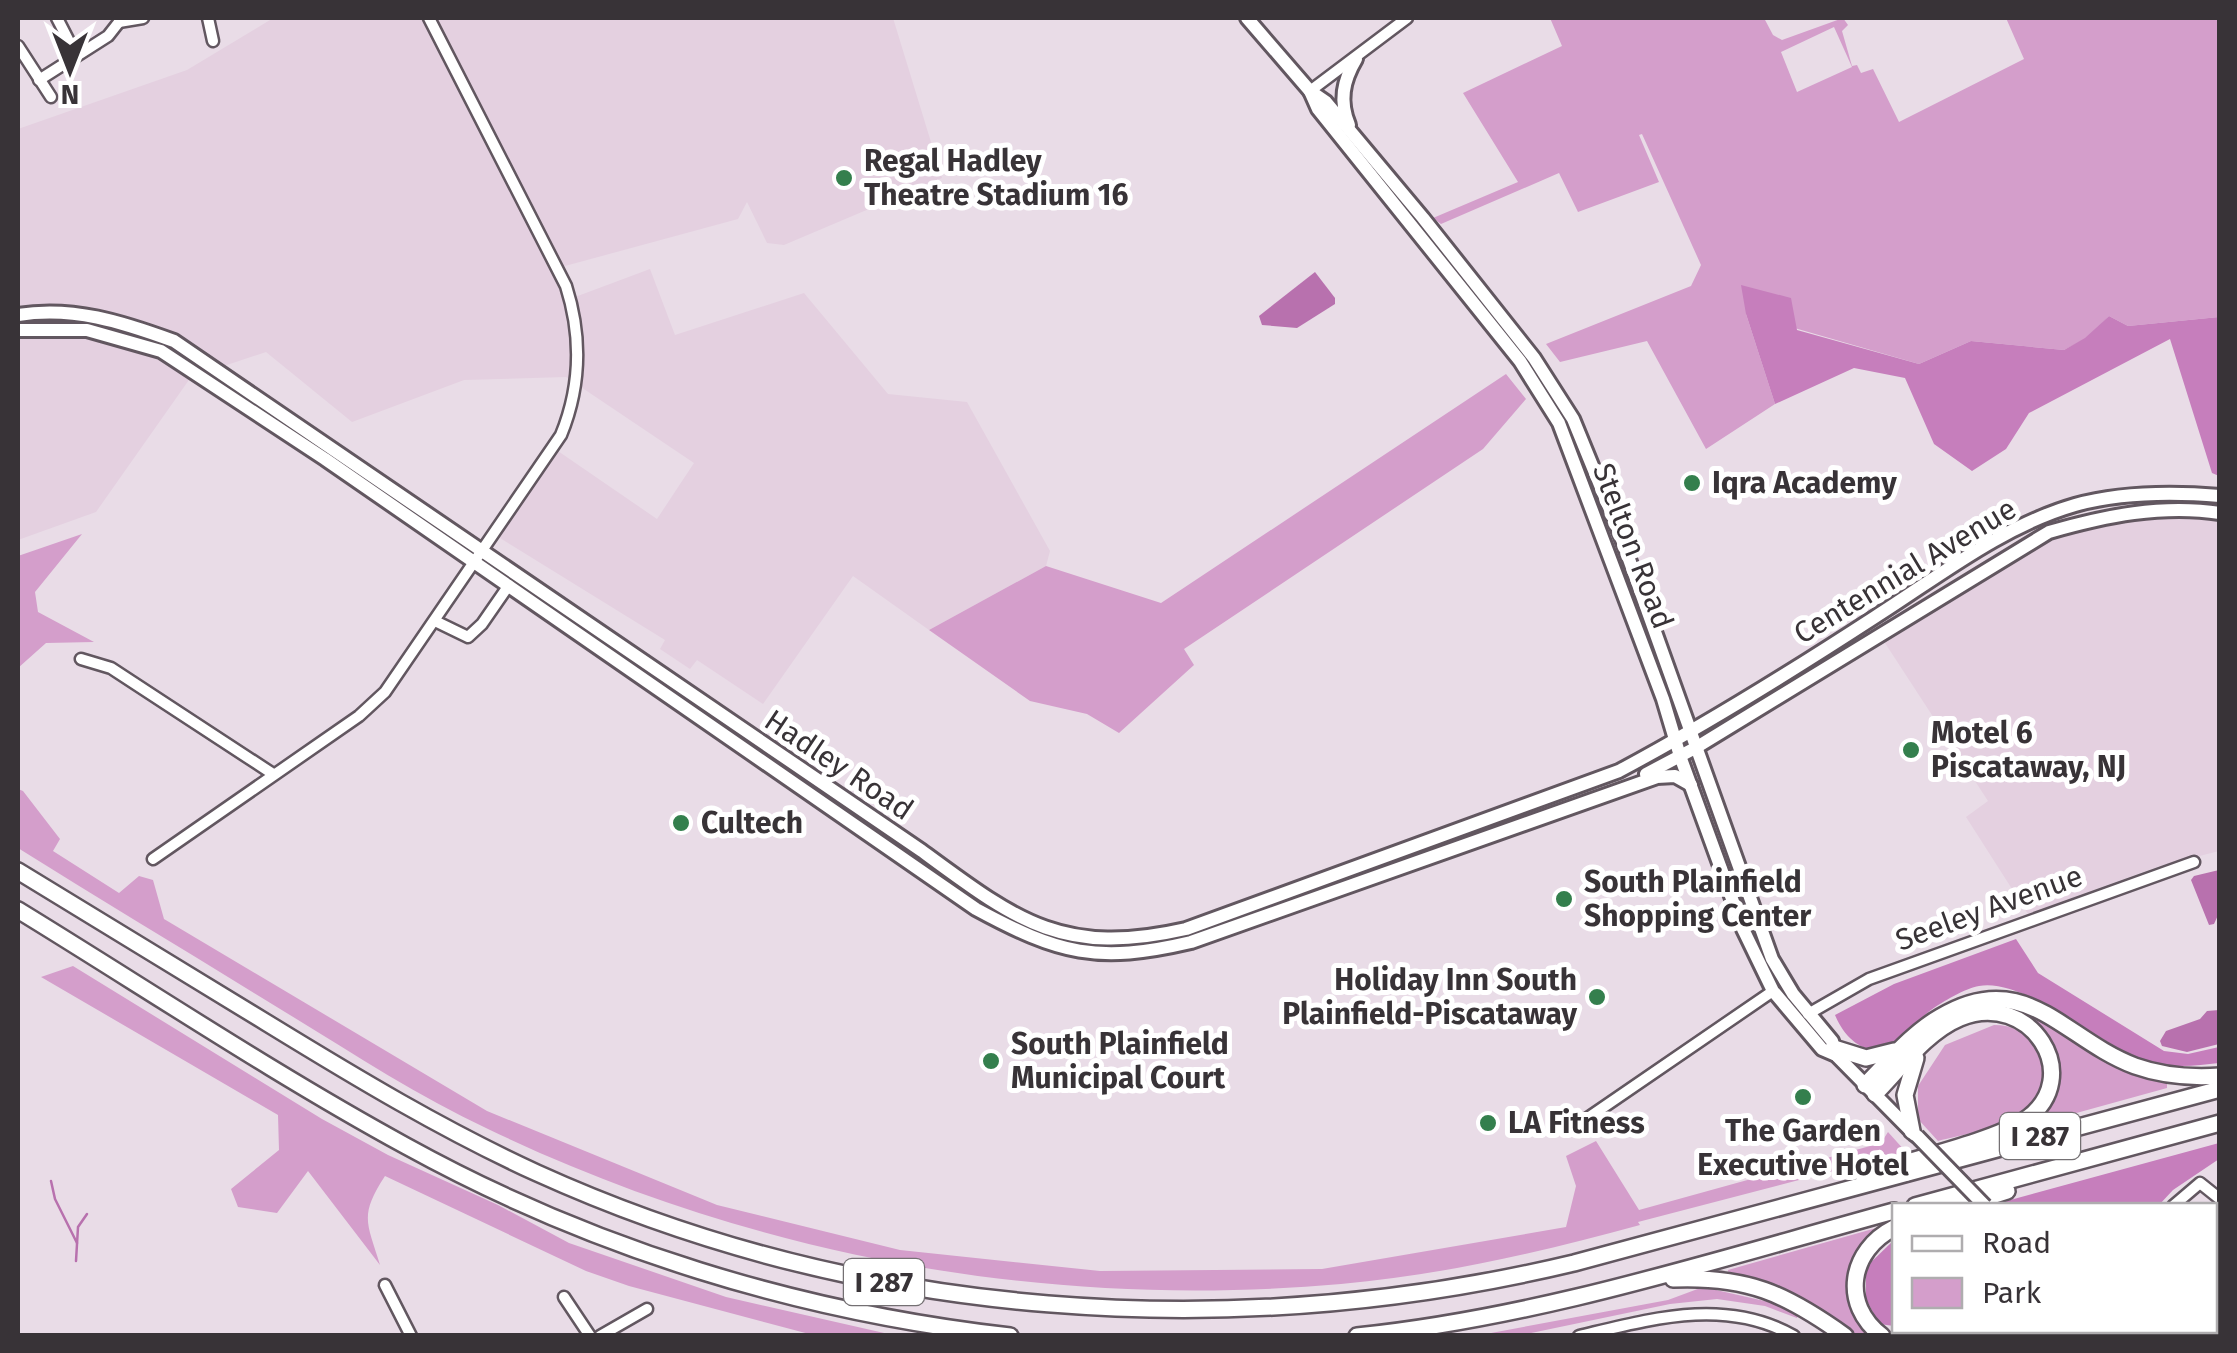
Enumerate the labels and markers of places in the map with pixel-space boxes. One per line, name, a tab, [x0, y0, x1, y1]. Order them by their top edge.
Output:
place label: Regal Hadley Theatre Stadium 16	[864, 143, 1128, 213]
marker: Regal Hadley Theatre Stadium 16	[833, 167, 855, 189]
place label: Iqra Academy	[1712, 465, 1897, 501]
marker: Iqra Academy	[1681, 472, 1703, 494]
place label: Motel 6 Piscataway, NJ	[1931, 715, 2126, 785]
marker: Motel 6 Piscataway, NJ	[1900, 739, 1922, 761]
place label: Cultech	[701, 805, 803, 841]
marker: Cultech	[670, 812, 692, 834]
place label: South Plainfield Shopping Center	[1584, 864, 1812, 934]
marker: South Plainfield Shopping Center	[1553, 888, 1575, 910]
place label: Holiday Inn South Plainfield-Piscataway	[1282, 962, 1577, 1032]
marker: Holiday Inn South Plainfield-Piscataway	[1586, 986, 1608, 1008]
place label: South Plainfield Municipal Court	[1011, 1026, 1229, 1096]
marker: South Plainfield Municipal Court	[980, 1050, 1002, 1072]
marker: The Garden Executive Hotel	[1792, 1086, 1814, 1108]
place label: LA Fitness	[1508, 1105, 1645, 1141]
marker: LA Fitness	[1477, 1112, 1499, 1134]
place label: The Garden Executive Hotel	[1697, 1113, 1909, 1183]

